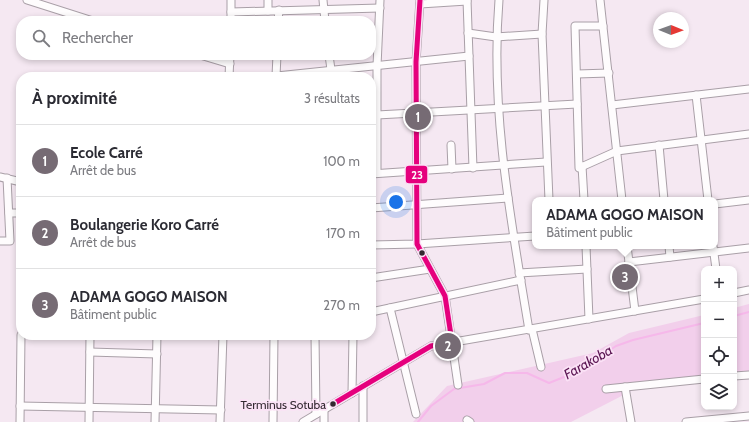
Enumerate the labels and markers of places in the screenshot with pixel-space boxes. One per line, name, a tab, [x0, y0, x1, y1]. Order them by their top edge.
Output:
pin: 1	[405, 102, 431, 132]
unlabelled marker	[417, 248, 427, 258]
pin: 3	[612, 262, 638, 292]
pin: 2	[435, 331, 461, 361]
place label: Terminus Sotuba	[241, 397, 326, 412]
marker: Terminus Sotuba	[328, 399, 338, 409]

